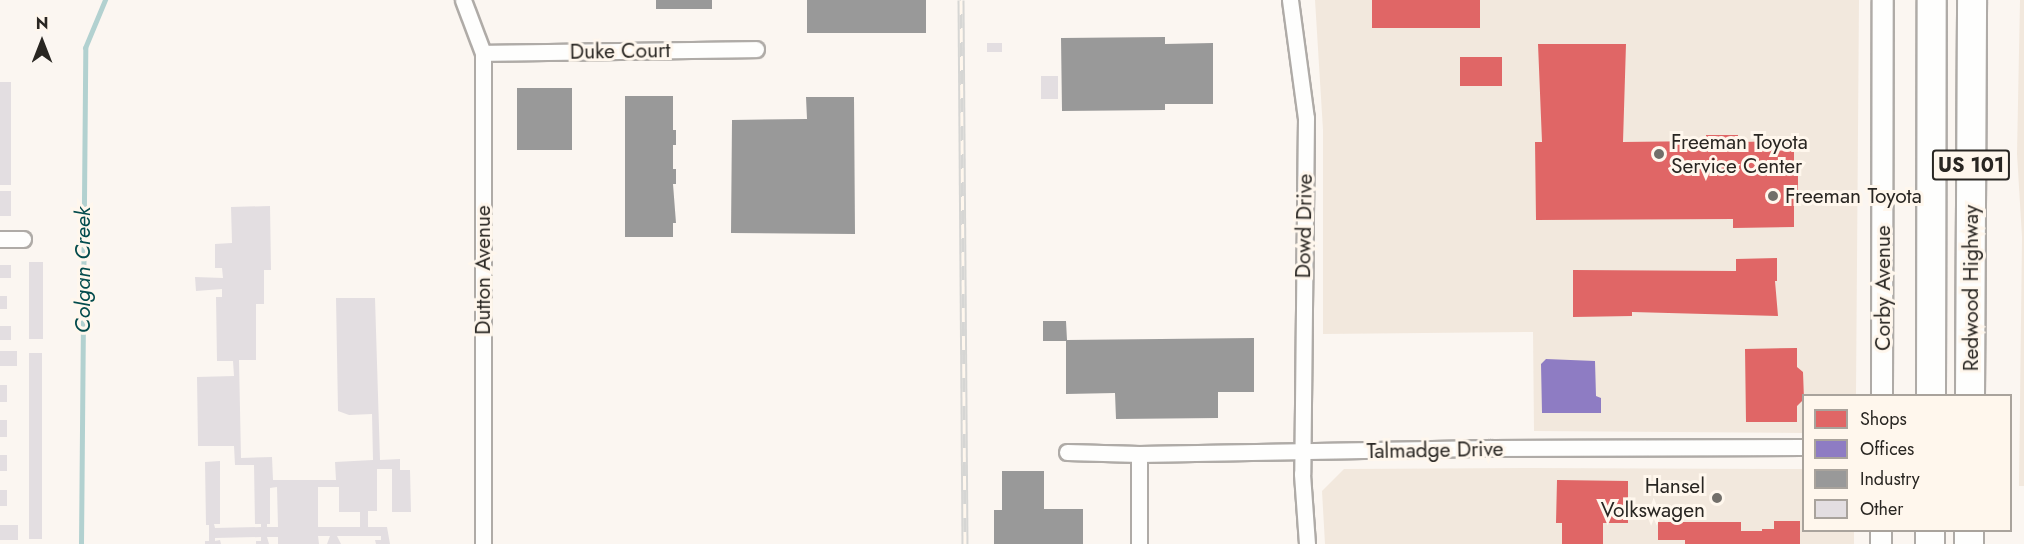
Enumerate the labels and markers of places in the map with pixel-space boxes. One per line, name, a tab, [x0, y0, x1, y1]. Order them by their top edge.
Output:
place label: Freeman Toyota Service Center	[1671, 129, 1808, 179]
marker: Freeman Toyota Service Center	[1652, 147, 1666, 161]
place label: Freeman Toyota	[1785, 183, 1922, 209]
marker: Freeman Toyota	[1766, 189, 1780, 203]
place label: Hansel Volkswagen	[1601, 473, 1705, 523]
marker: Hansel Volkswagen	[1710, 491, 1724, 505]

